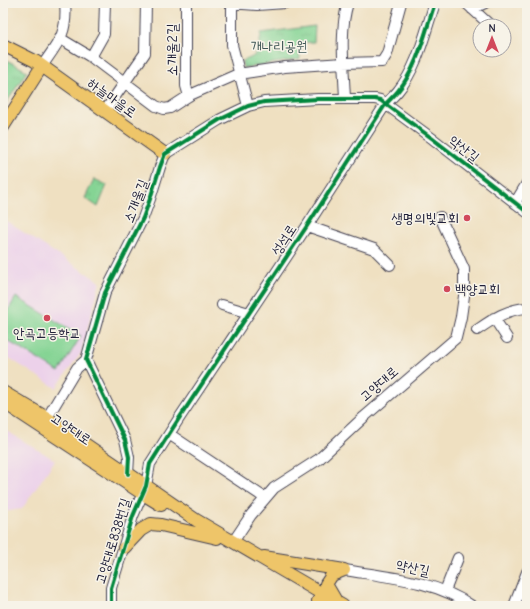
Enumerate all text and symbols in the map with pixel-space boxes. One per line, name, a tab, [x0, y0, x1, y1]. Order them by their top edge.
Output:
north arrow	[472, 18, 512, 58]
text: N	[488, 22, 496, 35]
street label: 소개울2길	[164, 23, 181, 76]
park label: 개나리공원	[251, 38, 307, 55]
street label: 하늘마을로	[84, 75, 140, 121]
street label: 약산길	[445, 132, 483, 167]
street label: 소개울길	[120, 176, 152, 225]
place label: 생명의빛교회	[391, 210, 459, 227]
marker: 생명의빛교회	[462, 213, 472, 223]
street label: 성석로	[268, 221, 300, 259]
place label: 백양교회	[455, 281, 500, 298]
marker: 백양교회	[442, 284, 452, 294]
marker: 안곡고등학교	[42, 313, 52, 323]
place label: 안곡고등학교	[13, 325, 81, 342]
street label: 고양대로	[356, 363, 402, 405]
street label: 고양대로	[48, 409, 94, 449]
street label: 고양대로838번길	[92, 495, 134, 586]
street label: 약산길	[395, 556, 432, 580]

